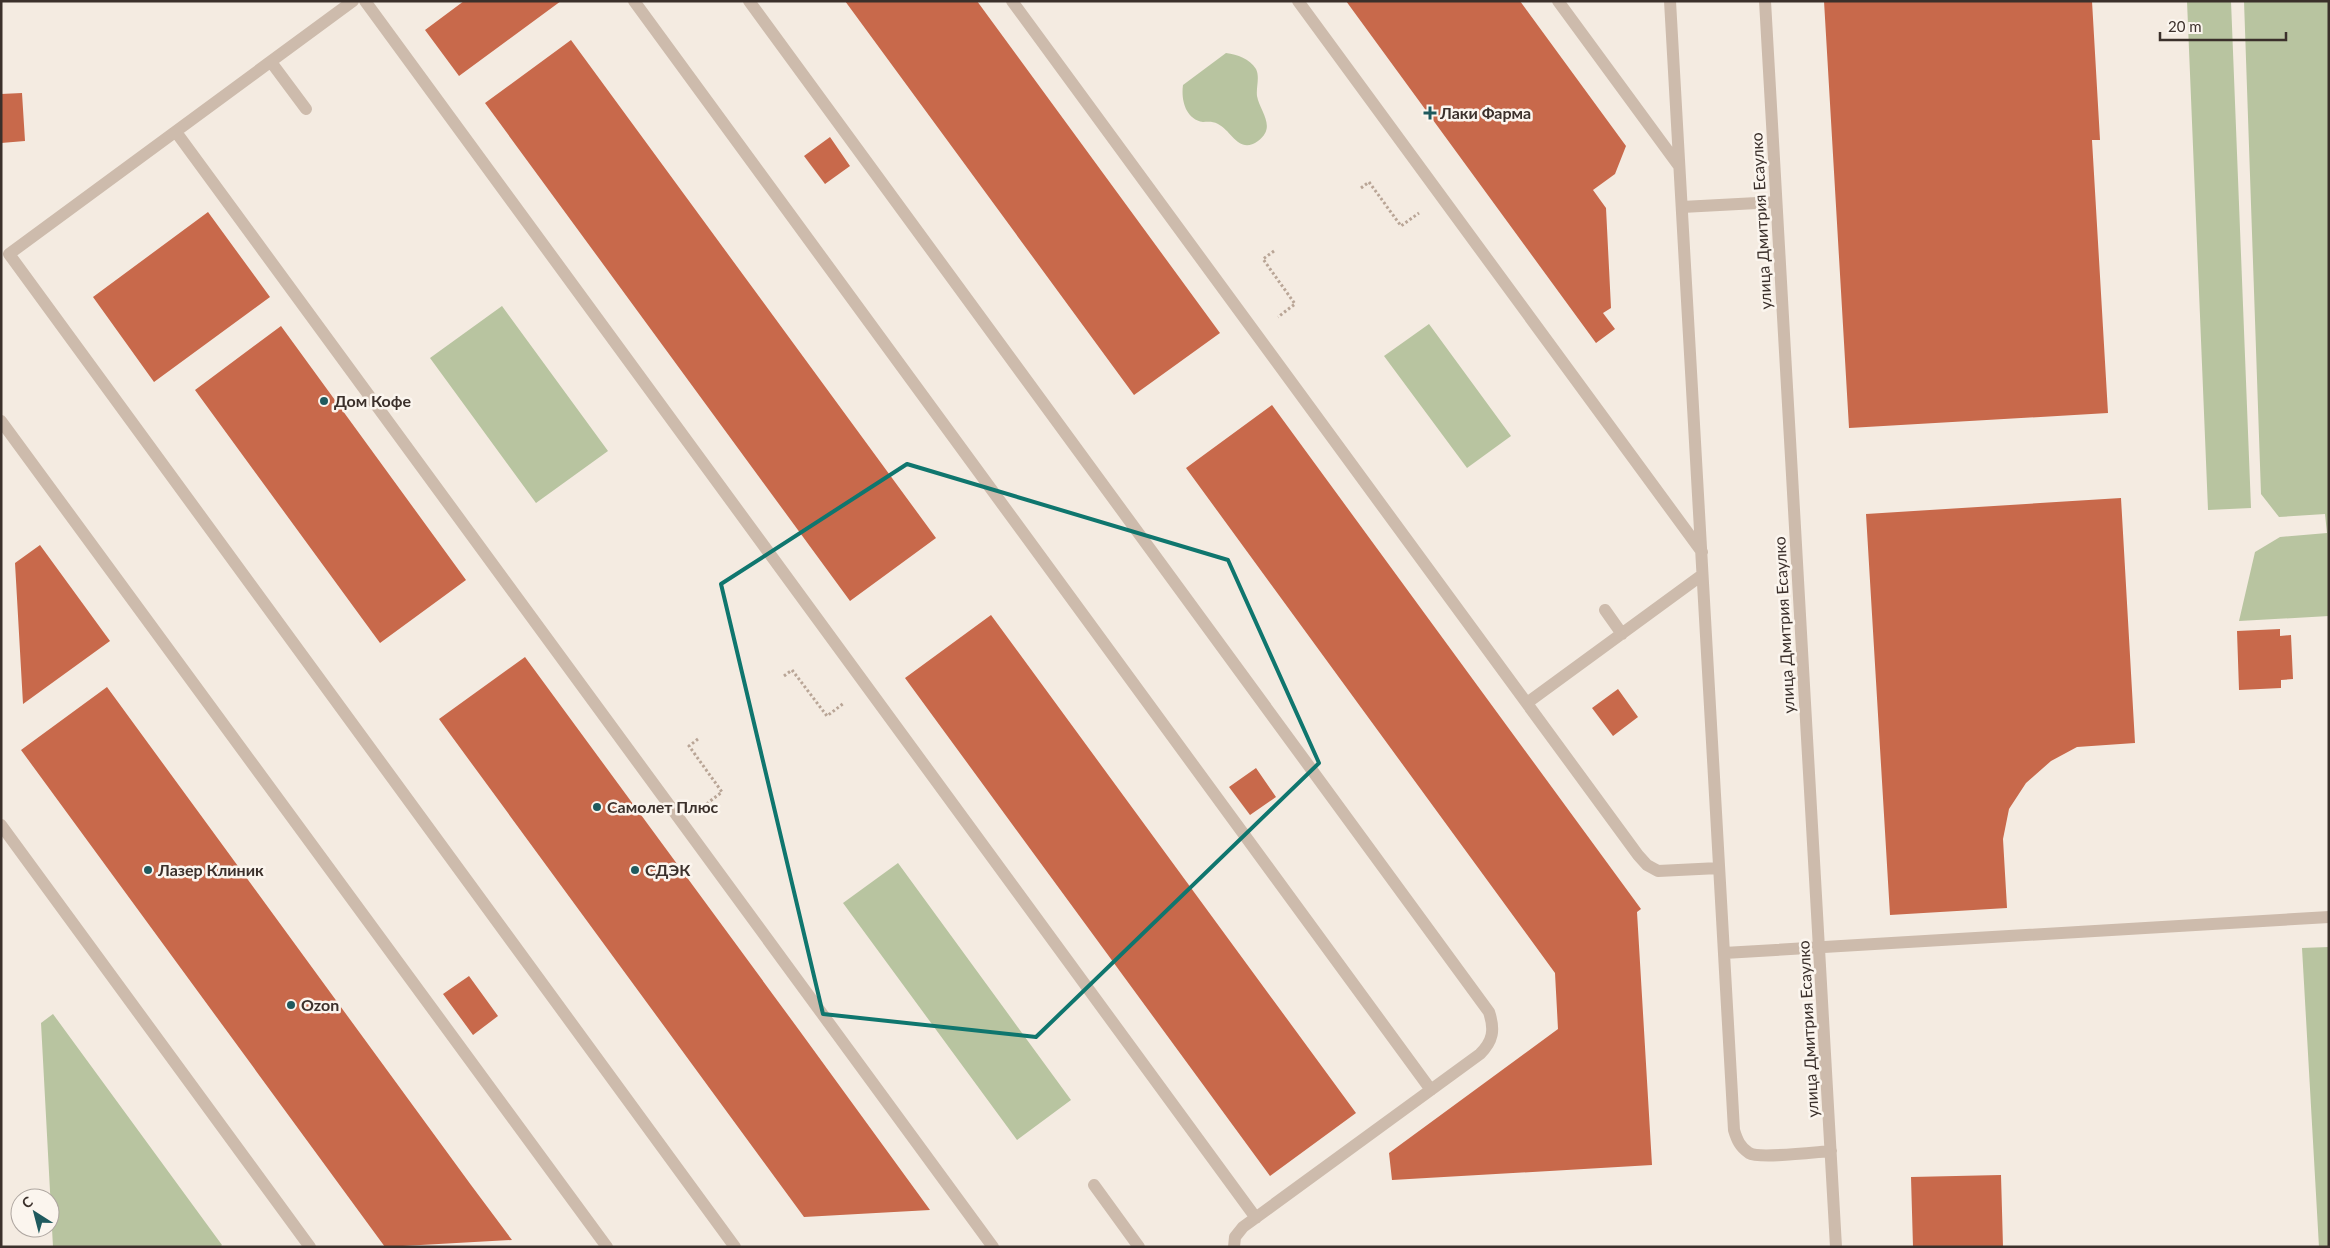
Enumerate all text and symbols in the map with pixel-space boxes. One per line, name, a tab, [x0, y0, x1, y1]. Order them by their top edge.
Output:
scale bar	[2160, 10, 2286, 42]
text: 20 m	[2168, 17, 2202, 35]
place label: Лаки Фарма	[1439, 103, 1531, 122]
marker: Лаки Фарма	[1424, 107, 1436, 119]
street label: улица Дмитрия Есаулко	[1746, 132, 1775, 310]
place label: Дом Кофе	[334, 391, 411, 410]
marker: Дом Кофе	[318, 395, 330, 407]
street label: улица Дмитрия Есаулко	[1769, 536, 1798, 714]
place label: Самолет Плюс	[607, 797, 718, 816]
marker: Самолет Плюс	[591, 801, 603, 813]
place label: Лазер Клиник	[157, 860, 264, 879]
place label: СДЭК	[645, 860, 691, 879]
marker: Лазер Клиник	[142, 864, 154, 876]
marker: СДЭК	[629, 864, 641, 876]
street label: улица Дмитрия Есаулко	[1793, 940, 1822, 1118]
place label: Ozon	[301, 995, 339, 1014]
marker: Ozon	[285, 999, 297, 1011]
north arrow	[10, 1188, 60, 1238]
text: С	[18, 1192, 36, 1212]

